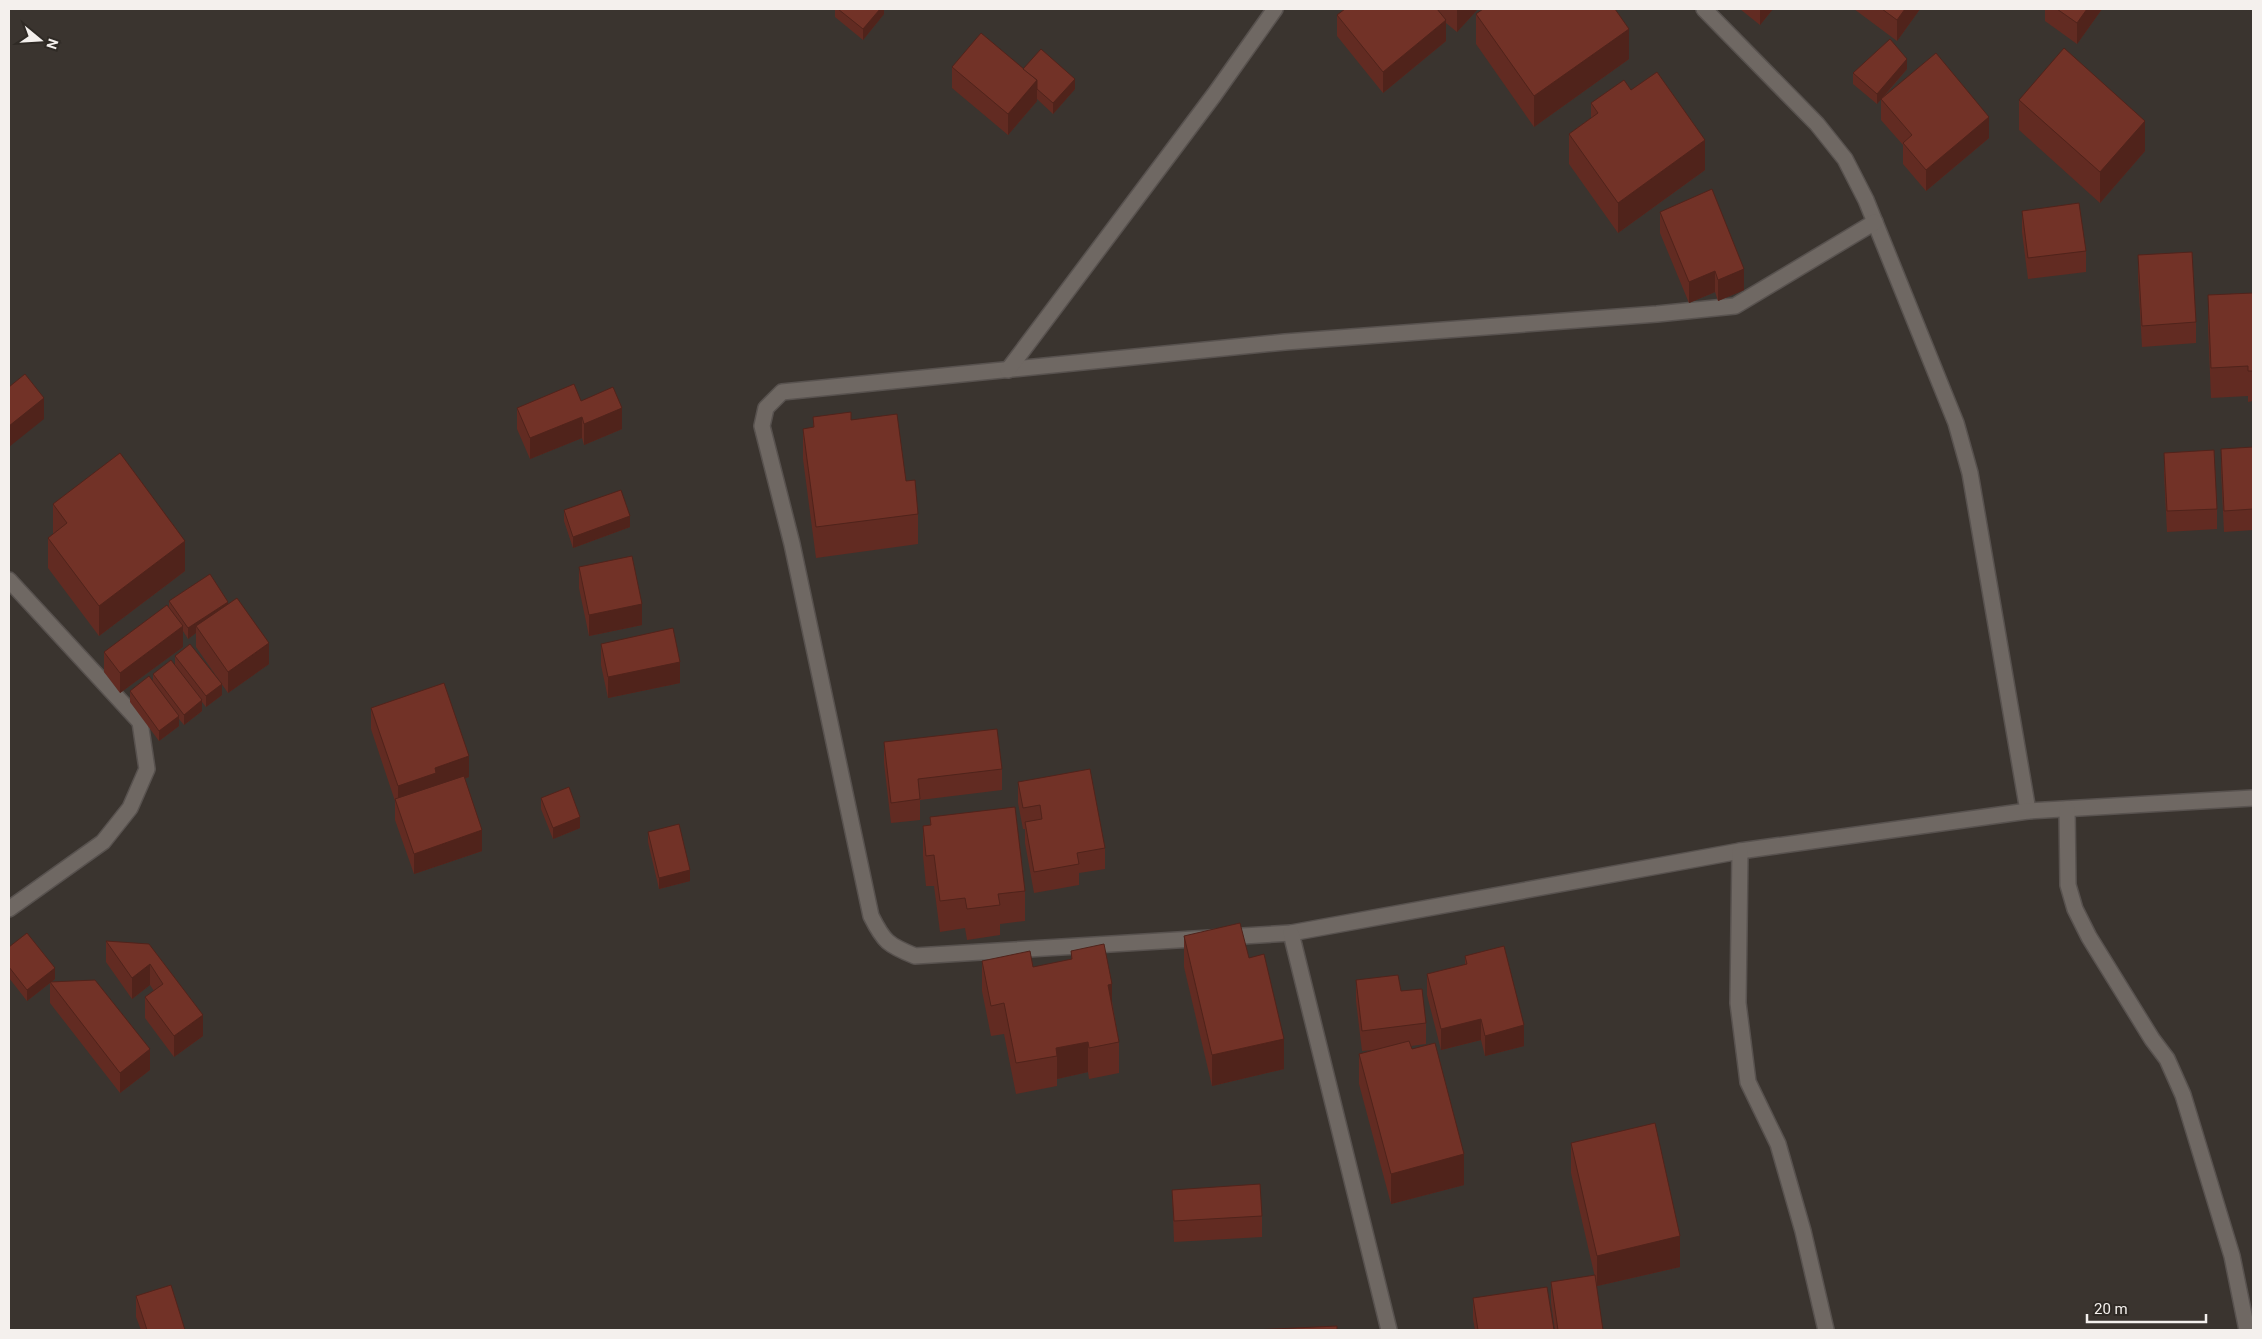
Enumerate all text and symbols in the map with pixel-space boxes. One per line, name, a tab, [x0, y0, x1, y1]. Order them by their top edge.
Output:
north arrow	[15, 15, 65, 65]
text: N	[43, 37, 62, 51]
scale bar	[2087, 1292, 2206, 1324]
text: 20 m	[2094, 1300, 2128, 1318]

